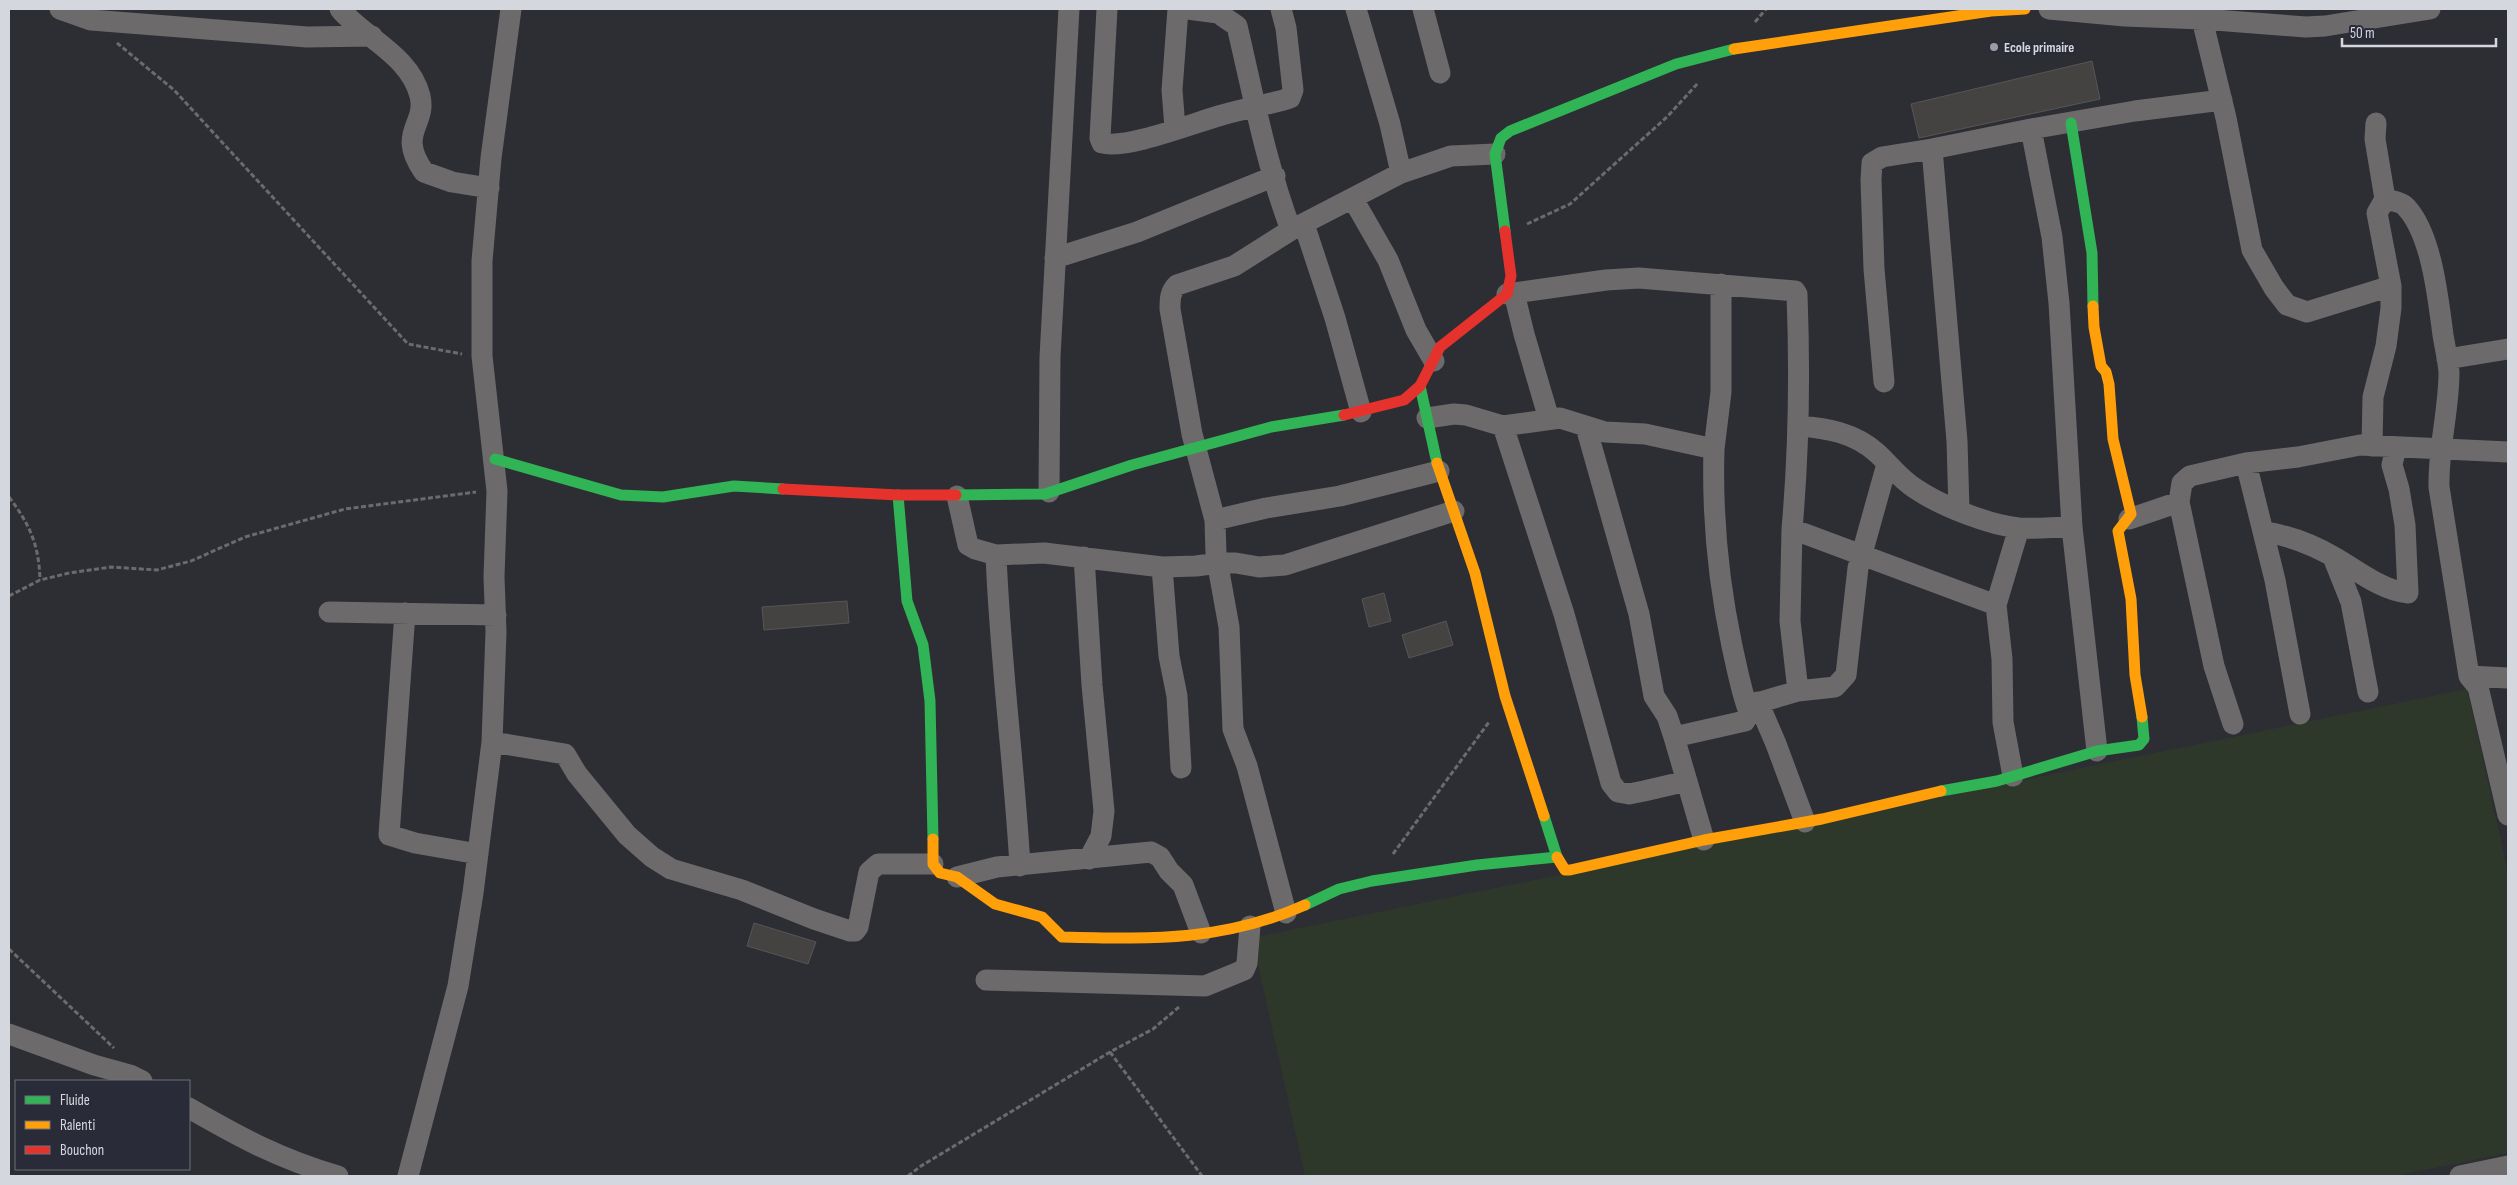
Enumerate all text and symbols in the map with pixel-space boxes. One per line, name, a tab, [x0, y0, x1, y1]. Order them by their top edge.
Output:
scale bar	[2342, 15, 2496, 47]
text: 50 m	[2350, 24, 2375, 43]
place label: Ecole primaire	[2004, 39, 2074, 56]
marker: Ecole primaire	[1988, 41, 2000, 53]
legend	[15, 1080, 190, 1170]
text: Fluide	[60, 1091, 90, 1110]
text: Ralenti	[60, 1116, 95, 1135]
text: Bouchon	[60, 1141, 104, 1160]

